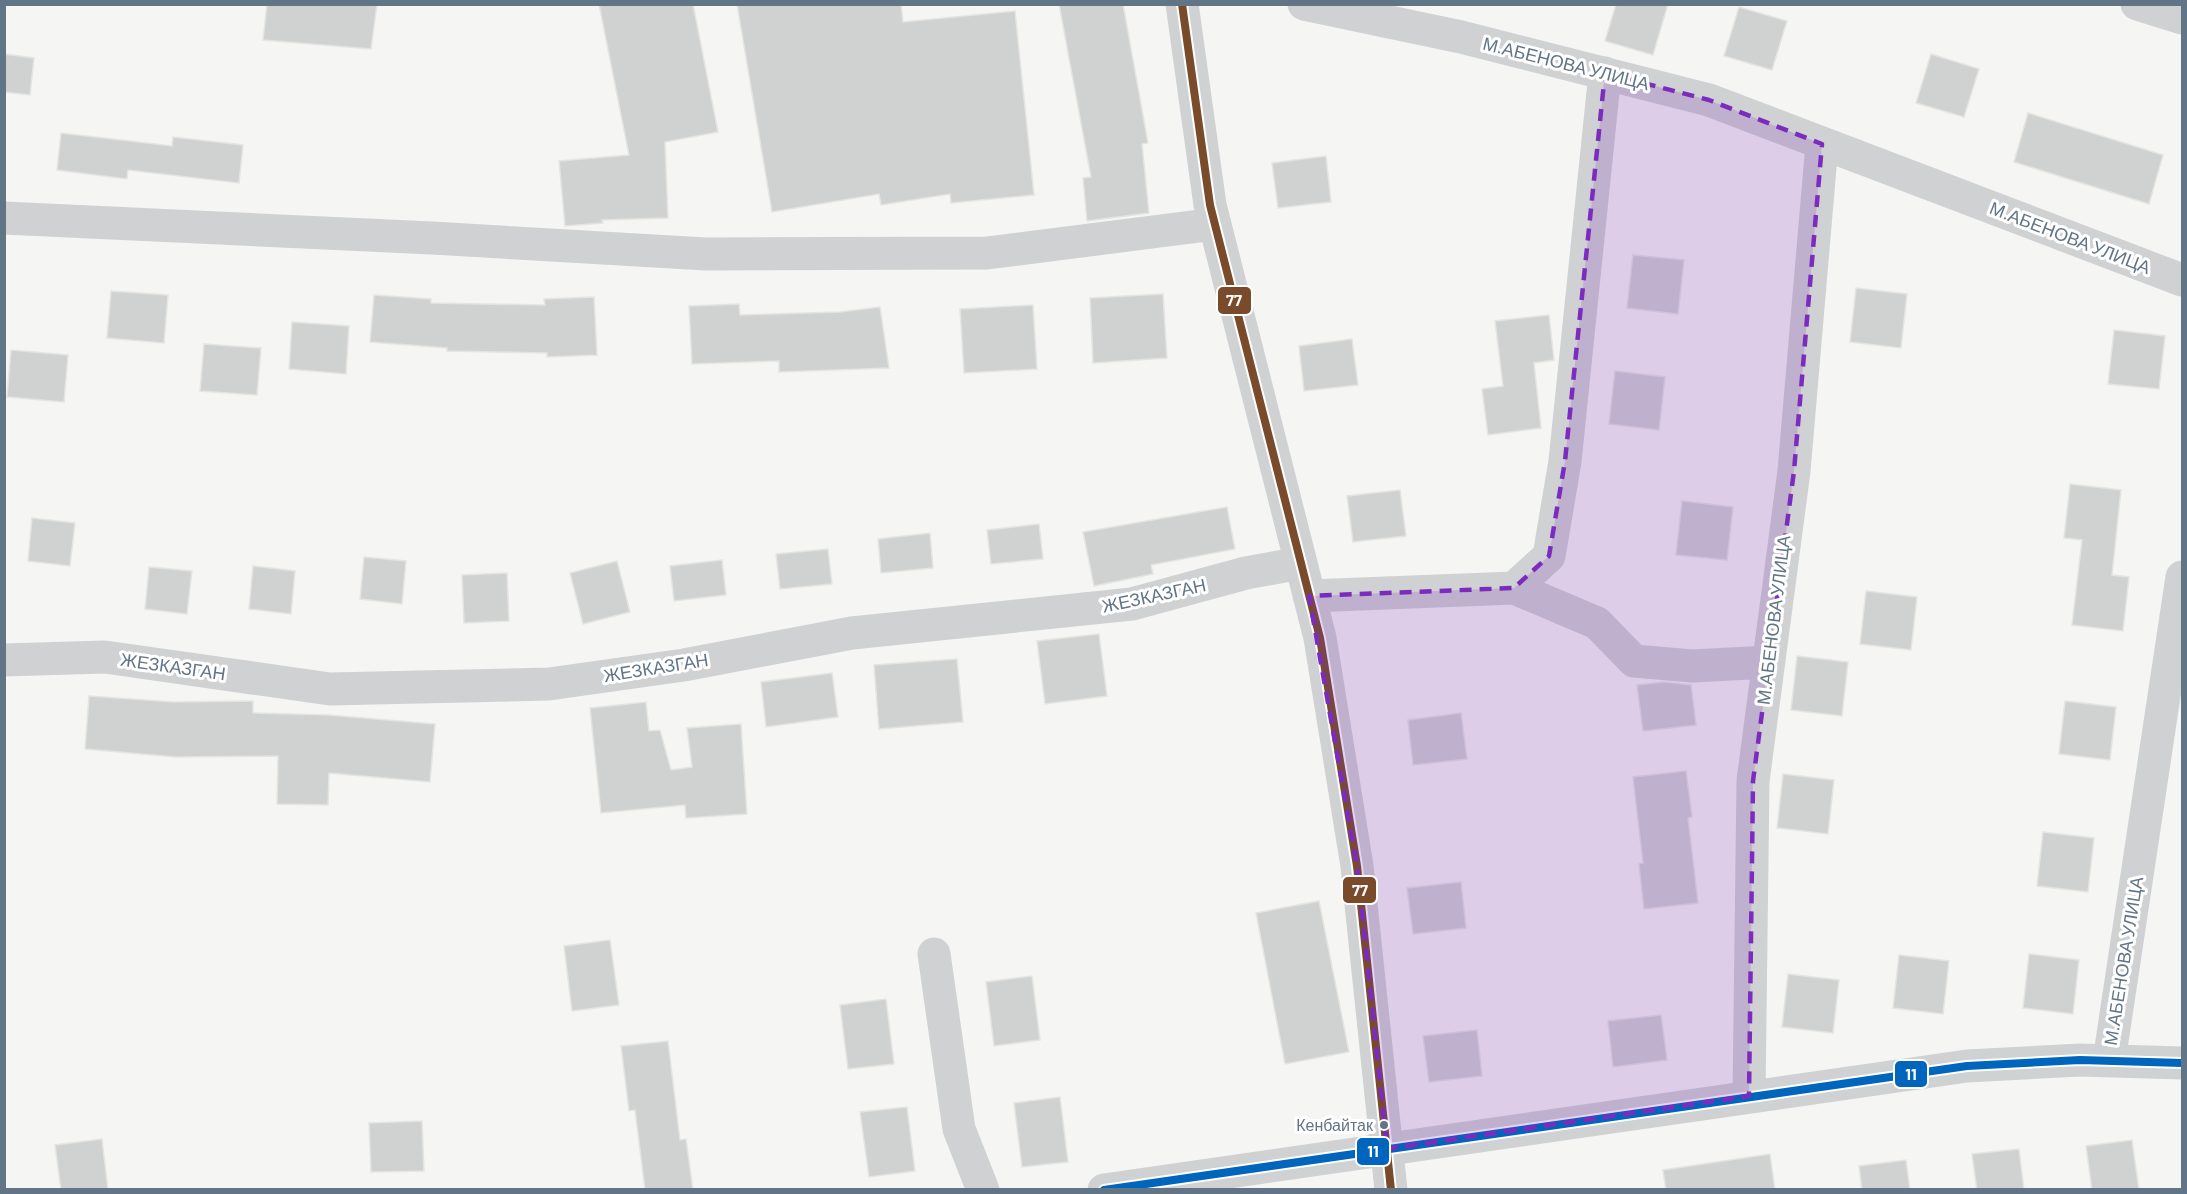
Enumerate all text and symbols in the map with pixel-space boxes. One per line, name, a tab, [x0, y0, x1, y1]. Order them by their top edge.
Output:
street label: М.АБЕНОВА УЛИЦА	[1481, 32, 1652, 94]
street label: М.АБЕНОВА УЛИЦА	[1987, 196, 2154, 278]
line badge: 77	[1217, 286, 1252, 315]
text: 77	[1226, 290, 1242, 309]
street label: М.АБЕНОВА УЛИЦА	[1752, 534, 1794, 706]
street label: ЖЕЗКАЗГАН	[1100, 573, 1208, 617]
street label: ЖЕЗКАЗГАН	[119, 648, 227, 684]
street label: ЖЕЗКАЗГАН	[602, 648, 710, 686]
street label: М.АБЕНОВА УЛИЦА	[2099, 875, 2147, 1047]
line badge: 77	[1342, 876, 1377, 904]
text: 77	[1352, 880, 1368, 899]
line badge: 11	[1894, 1060, 1928, 1088]
text: 11	[1905, 1064, 1917, 1083]
place label: Кенбайтак	[1296, 1115, 1374, 1134]
marker: Кенбайтак	[1378, 1119, 1390, 1131]
line badge: 11	[1356, 1137, 1390, 1166]
text: 11	[1367, 1141, 1379, 1160]

